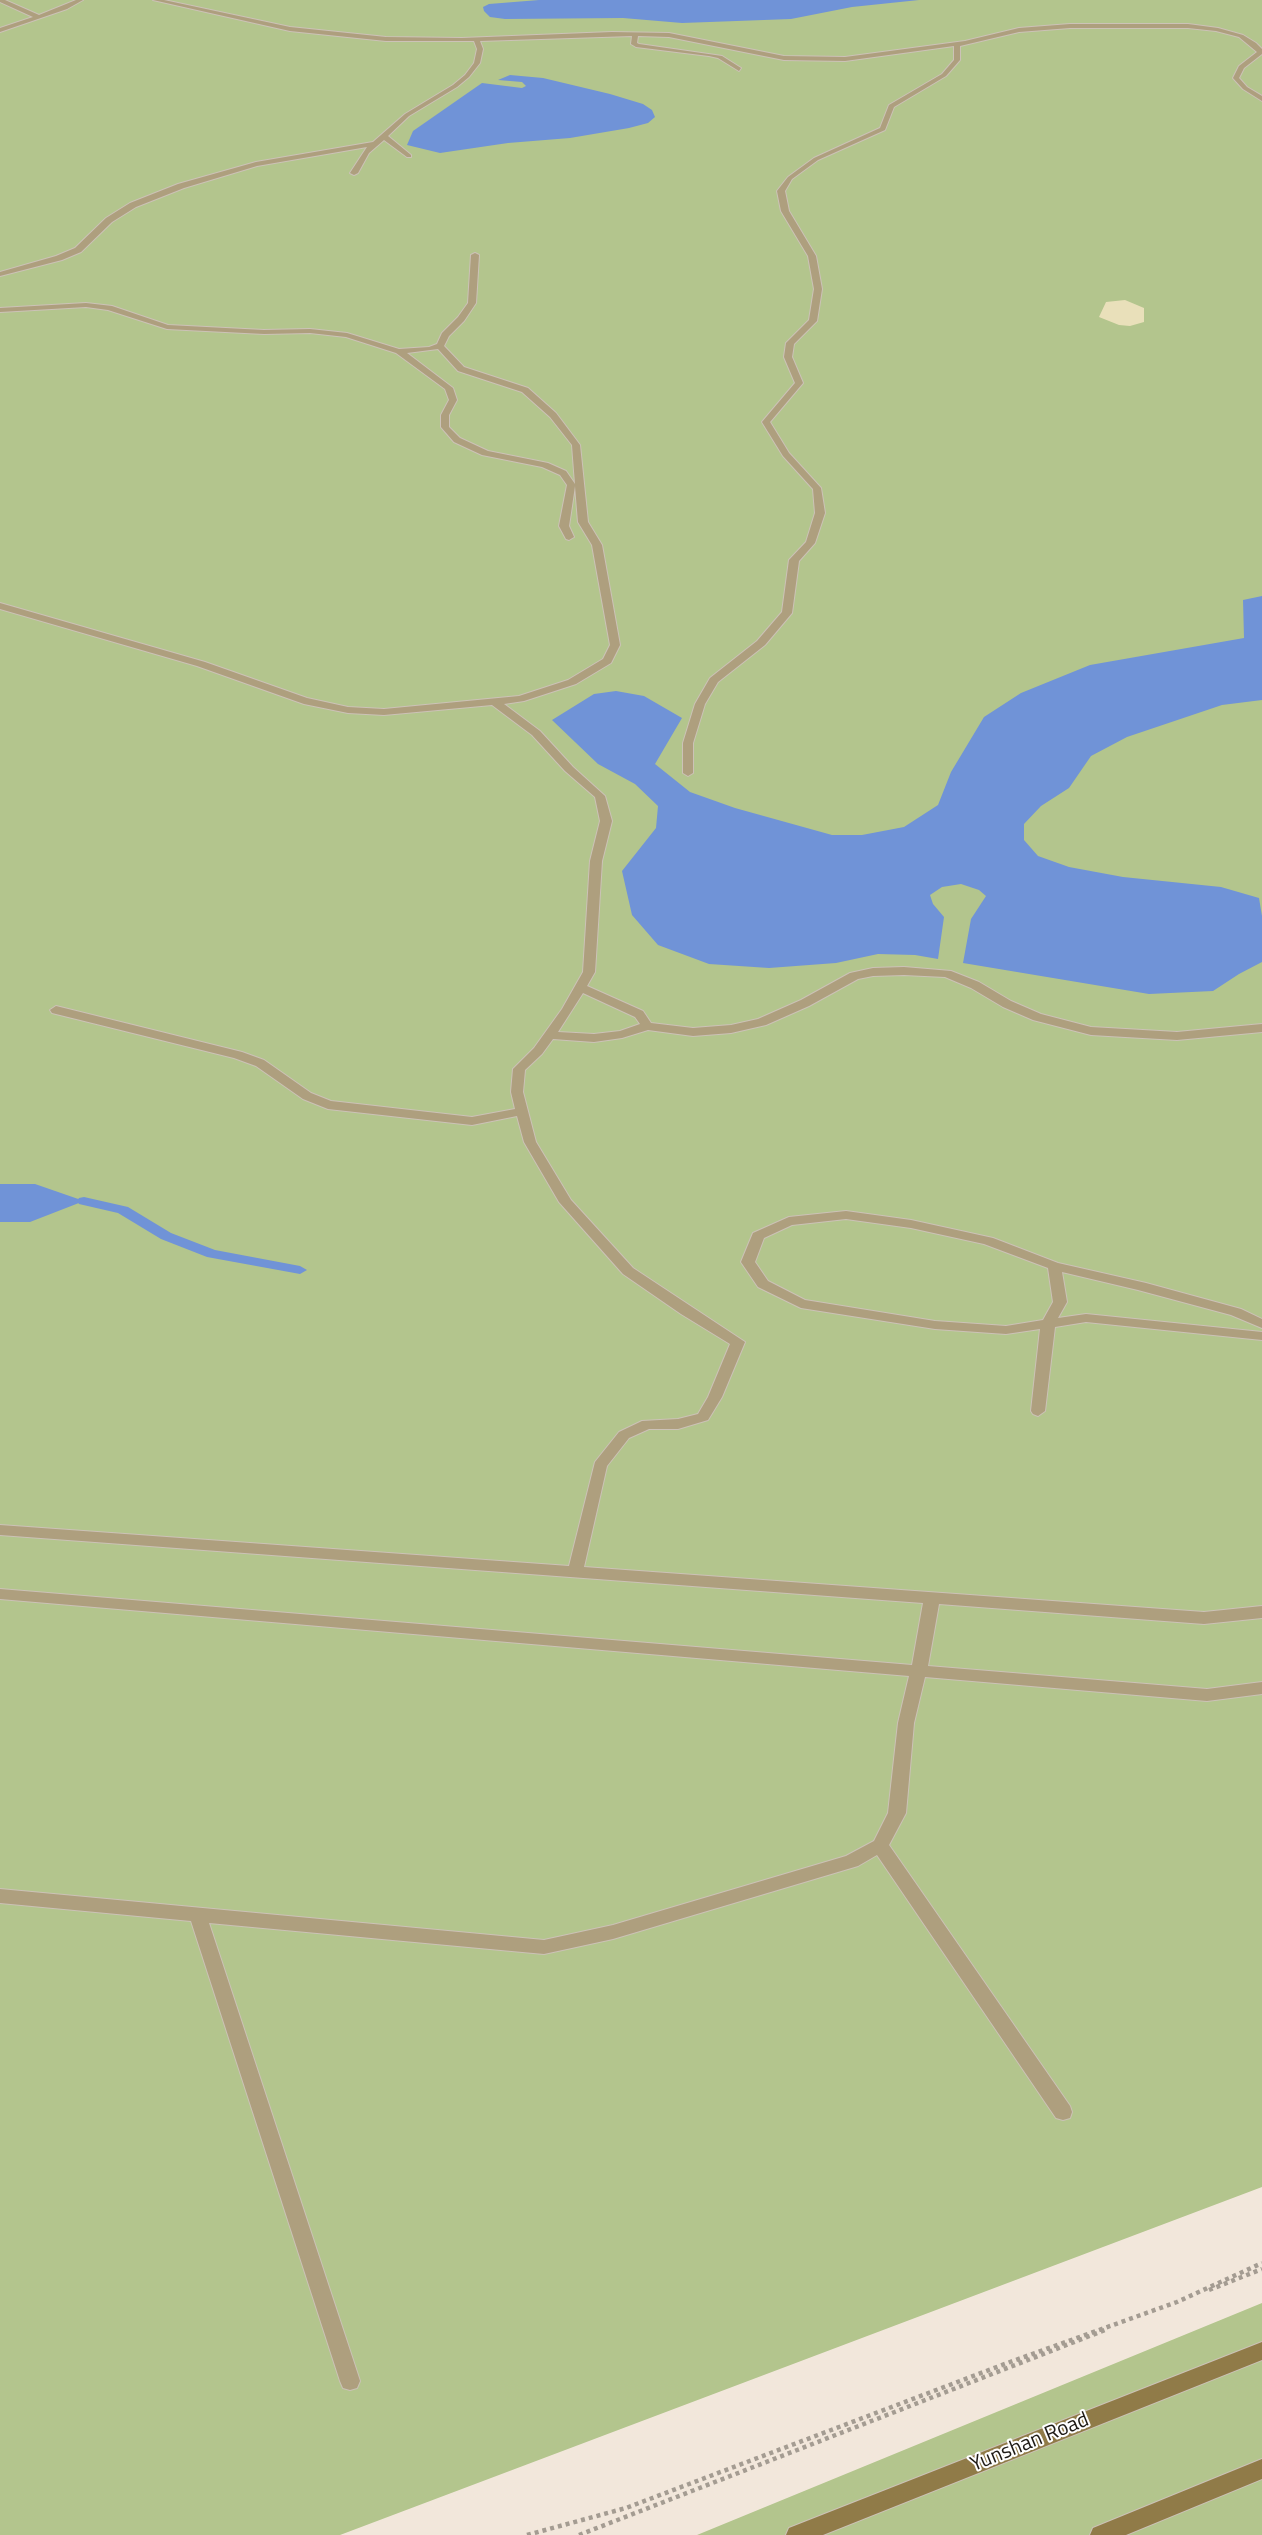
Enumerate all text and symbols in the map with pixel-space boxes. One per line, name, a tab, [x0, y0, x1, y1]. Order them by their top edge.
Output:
street label: Yunshan Road	[967, 2408, 1093, 2478]

